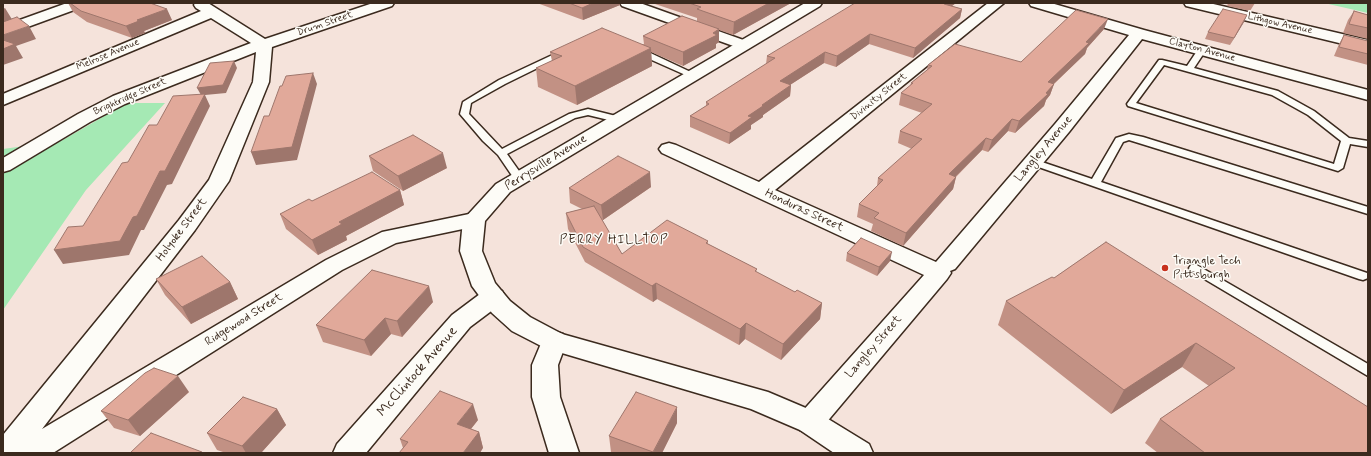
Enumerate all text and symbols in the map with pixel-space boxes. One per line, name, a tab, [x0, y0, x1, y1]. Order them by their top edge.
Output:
street label: Drum Street	[296, 9, 354, 39]
street label: Lithgow Avenue	[1246, 11, 1314, 37]
street label: Clayton Avenue	[1167, 35, 1237, 65]
street label: Melrose Avenue	[75, 36, 141, 74]
street label: Divinity Street	[848, 71, 910, 123]
street label: Brightridge Street	[92, 76, 168, 118]
street label: Langley Avenue	[1012, 113, 1076, 185]
street label: Perrysville Avenue	[502, 132, 590, 194]
street label: Honduras Street	[762, 186, 846, 236]
street label: Holyoke Street	[153, 195, 211, 265]
district label: PERRY HILLTOP	[560, 232, 668, 248]
place label: Triangle Tech Pittsburgh	[1173, 254, 1241, 282]
marker: Triangle Tech Pittsburgh	[1160, 263, 1170, 273]
street label: Ridgewood Street	[203, 290, 285, 350]
street label: Langley Street	[843, 313, 905, 381]
street label: McClintock Avenue	[374, 323, 462, 421]

